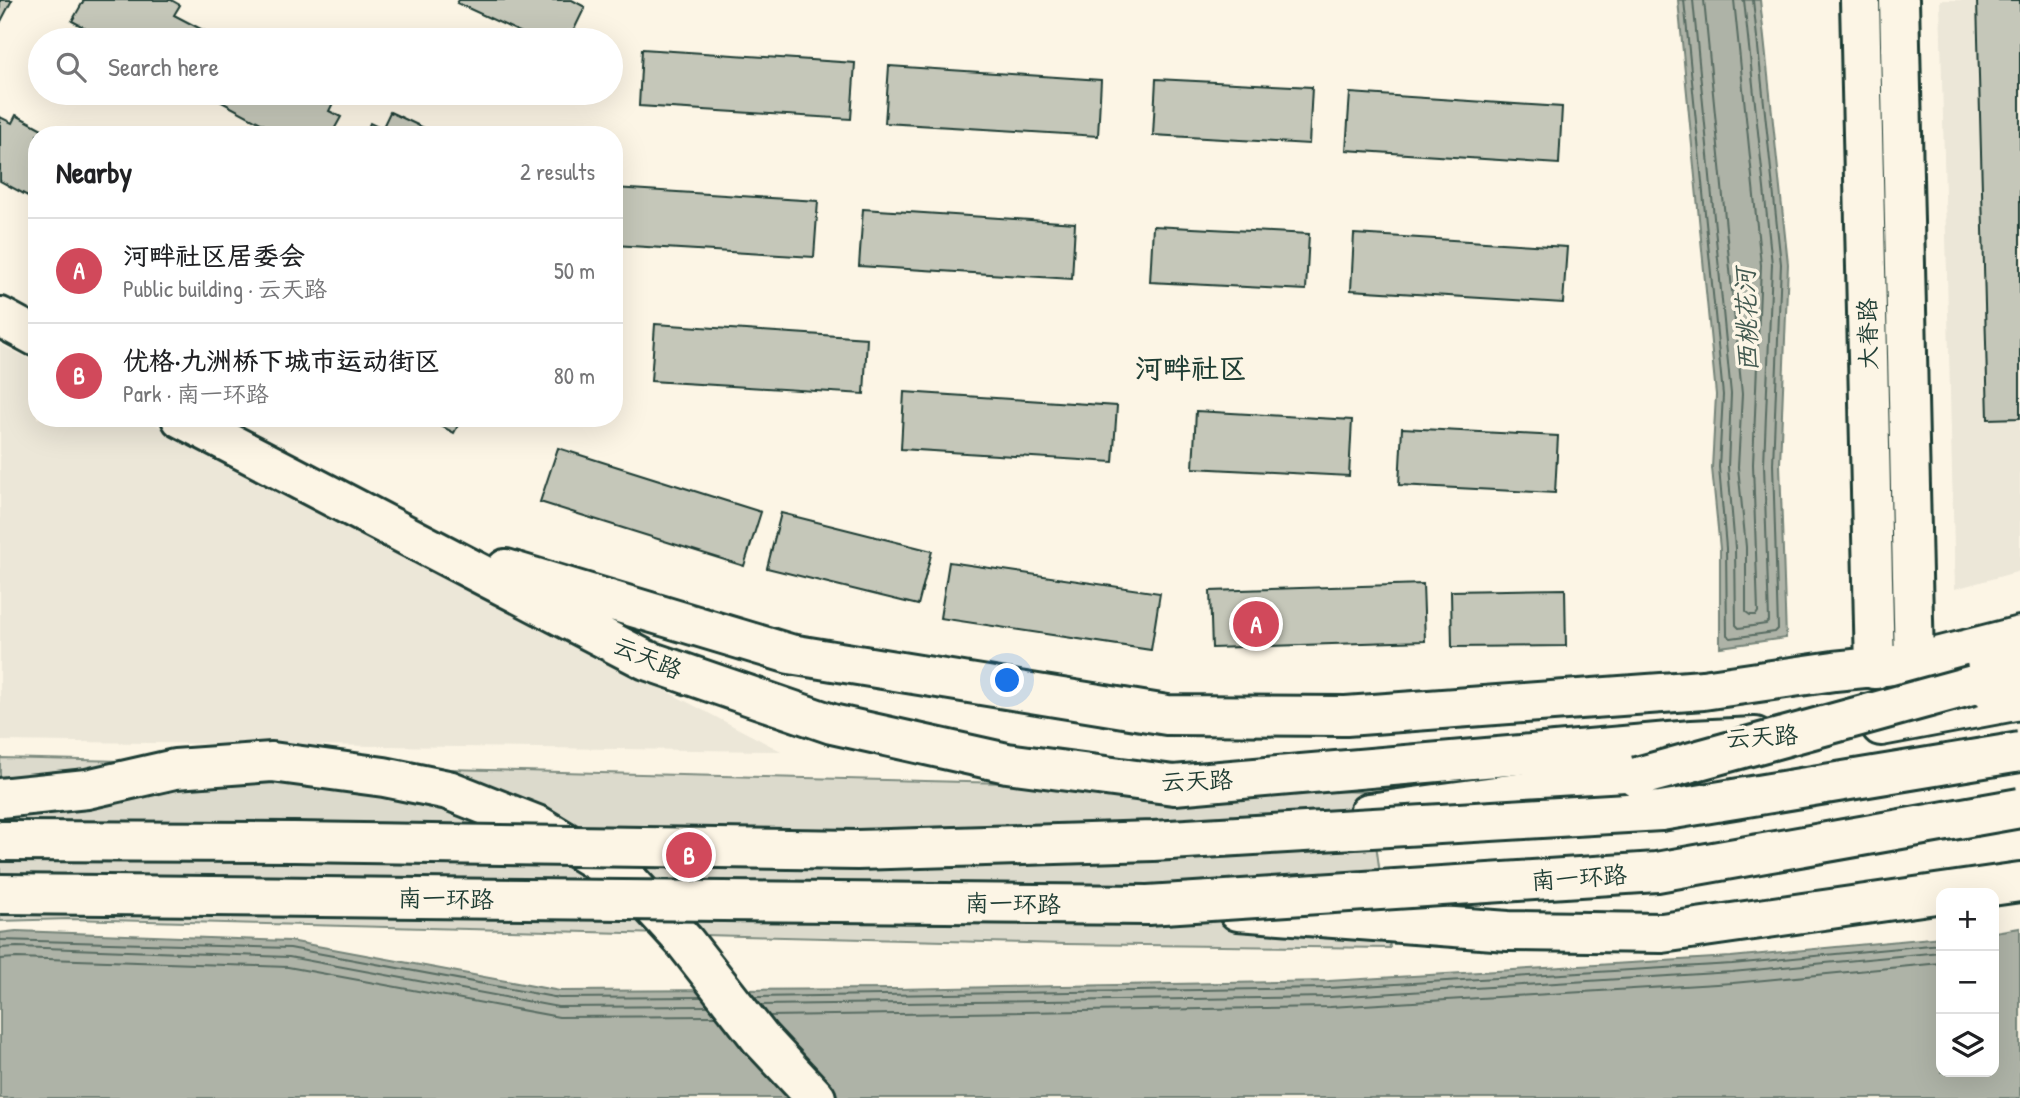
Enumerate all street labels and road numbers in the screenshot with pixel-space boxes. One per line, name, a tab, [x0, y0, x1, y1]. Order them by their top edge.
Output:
street label: 大脊路	[1850, 298, 1884, 370]
street label: 云天路	[609, 628, 687, 686]
street label: 云天路	[1725, 718, 1799, 754]
street label: 云天路	[1160, 763, 1234, 797]
street label: 南一环路	[1530, 858, 1628, 896]
street label: 南一环路	[398, 881, 494, 915]
street label: 南一环路	[965, 886, 1061, 920]

